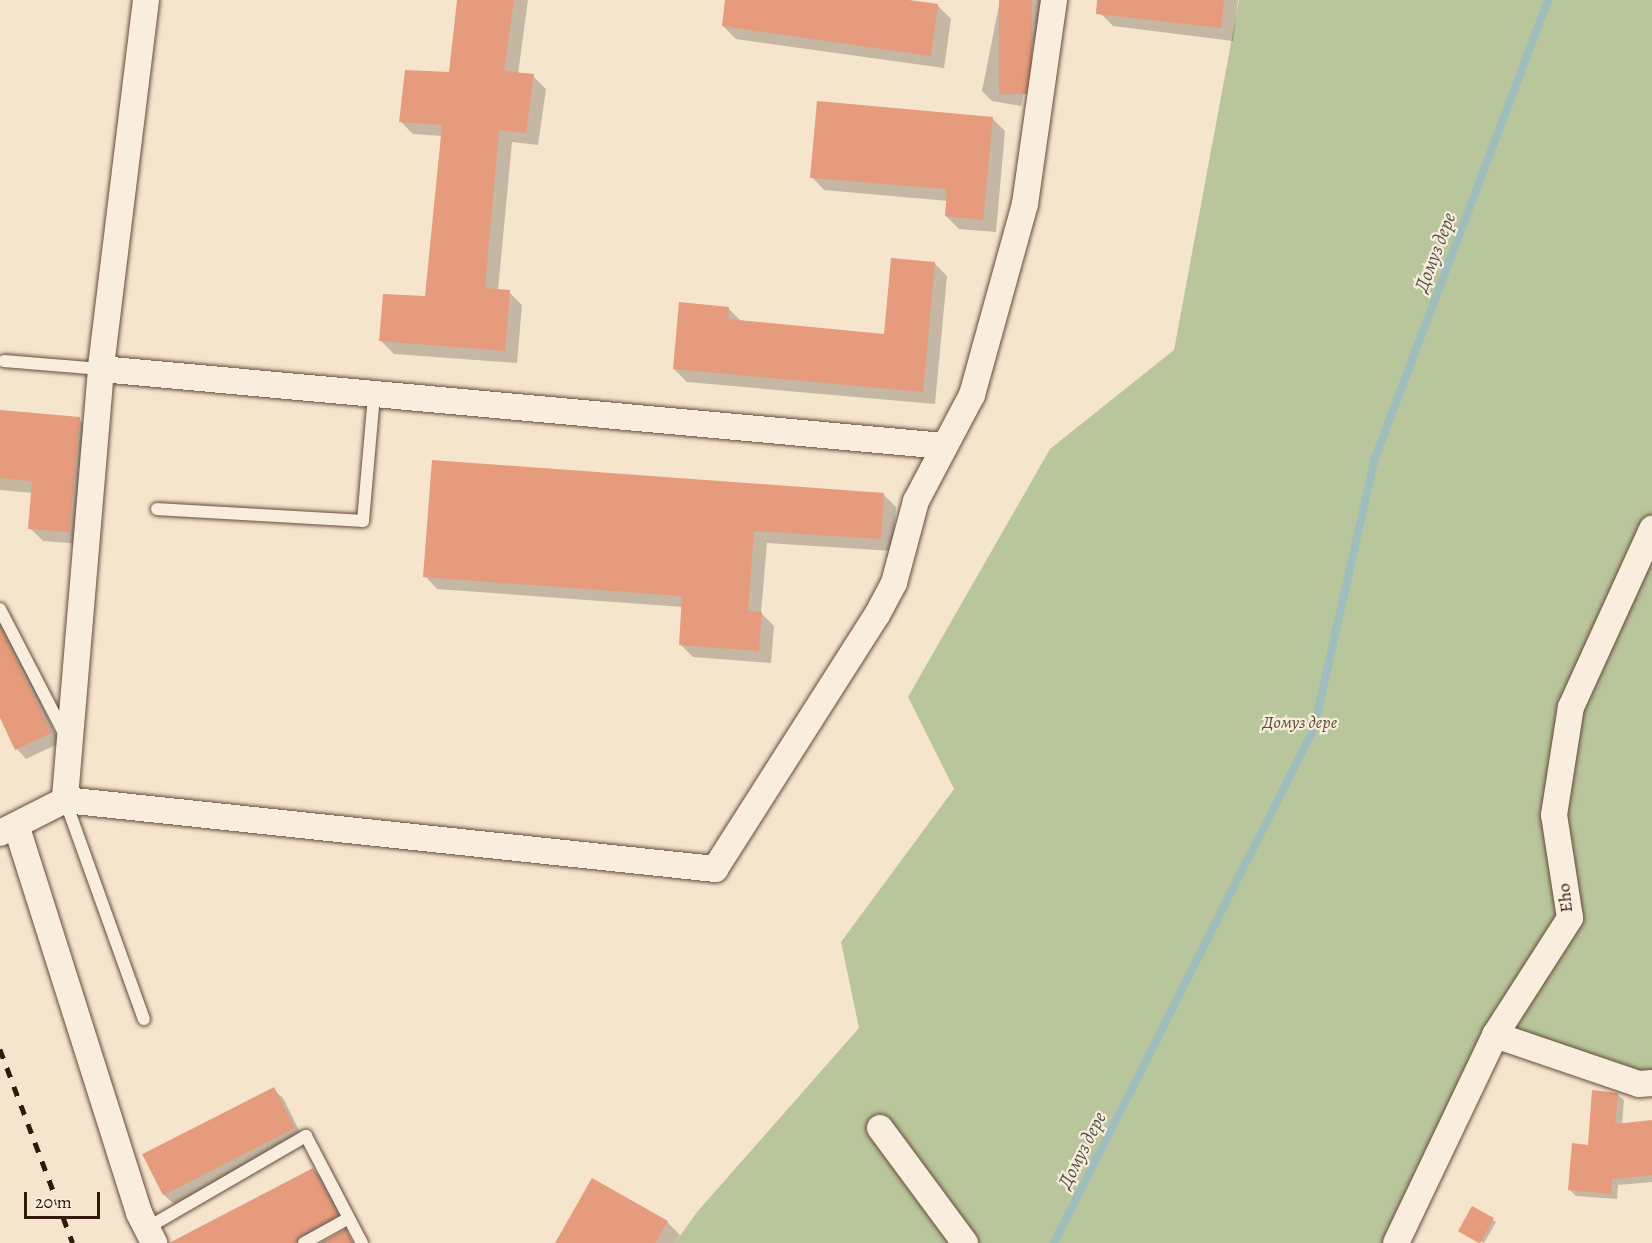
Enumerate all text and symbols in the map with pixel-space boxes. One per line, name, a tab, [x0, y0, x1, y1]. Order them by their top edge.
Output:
water label: Домуз дере	[1409, 209, 1461, 295]
park label: Домуз дере	[1263, 711, 1337, 733]
street label: Eho	[1553, 882, 1577, 914]
water label: Домуз дере	[1053, 1108, 1111, 1192]
scale bar	[27, 1180, 104, 1218]
text: 20 m	[35, 1190, 72, 1214]

